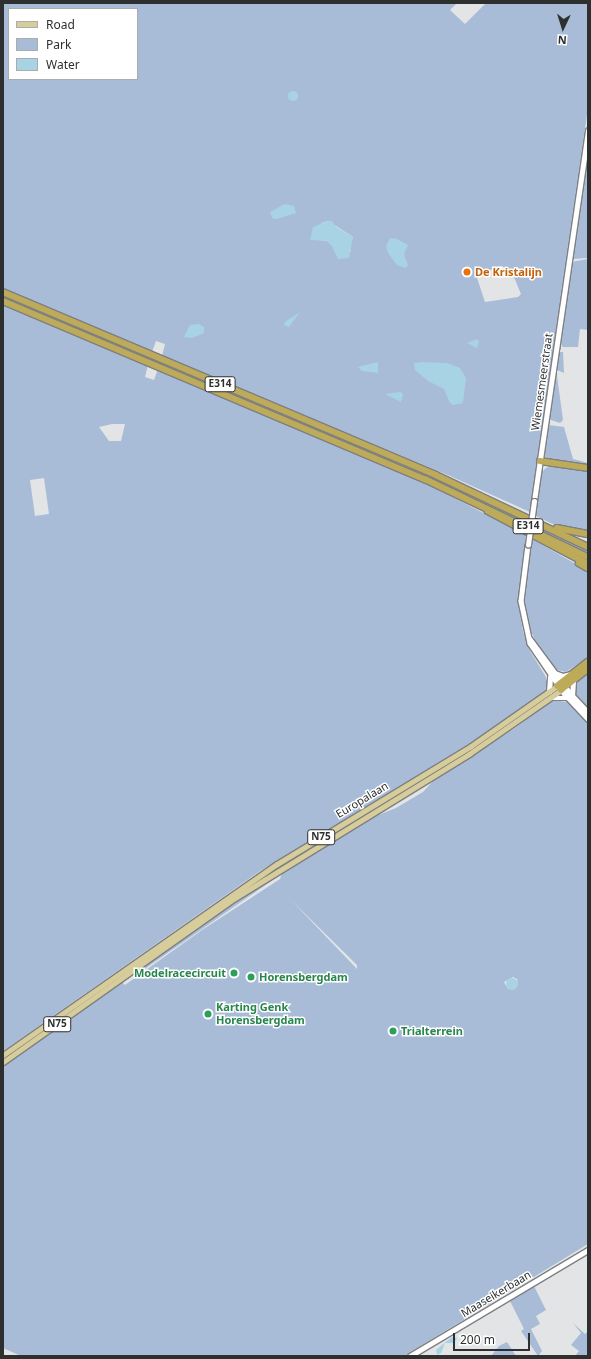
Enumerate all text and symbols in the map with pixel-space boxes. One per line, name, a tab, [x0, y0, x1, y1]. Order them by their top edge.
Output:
legend	[8, 8, 138, 80]
north arrow	[543, 8, 583, 48]
text: Road	[46, 16, 75, 33]
text: N	[557, 33, 567, 48]
text: Park	[46, 36, 71, 53]
text: Water	[46, 56, 80, 73]
place label: De Kristalijn	[475, 265, 542, 279]
marker: De Kristalijn	[462, 267, 472, 277]
street label: Wiemesmeerstraat	[529, 332, 555, 432]
road number: E314	[204, 376, 236, 392]
road number: E314	[512, 518, 544, 534]
street label: Europalaan	[333, 779, 391, 821]
road number: N75	[307, 829, 335, 845]
place label: Modelracecircuit	[134, 966, 226, 980]
marker: Modelracecircuit	[229, 968, 239, 978]
place label: Horensbergdam	[259, 970, 348, 984]
marker: Horensbergdam	[246, 972, 256, 982]
place label: Karting Genk Horensbergdam	[216, 1001, 305, 1027]
marker: Karting Genk Horensbergdam	[203, 1009, 213, 1019]
road number: N75	[43, 1016, 71, 1032]
place label: Trialterrein	[401, 1024, 463, 1038]
marker: Trialterrein	[388, 1026, 398, 1036]
street label: Maaseikerbaan	[459, 1268, 533, 1320]
scale bar	[455, 1325, 532, 1351]
text: 200 m	[460, 1331, 495, 1348]

